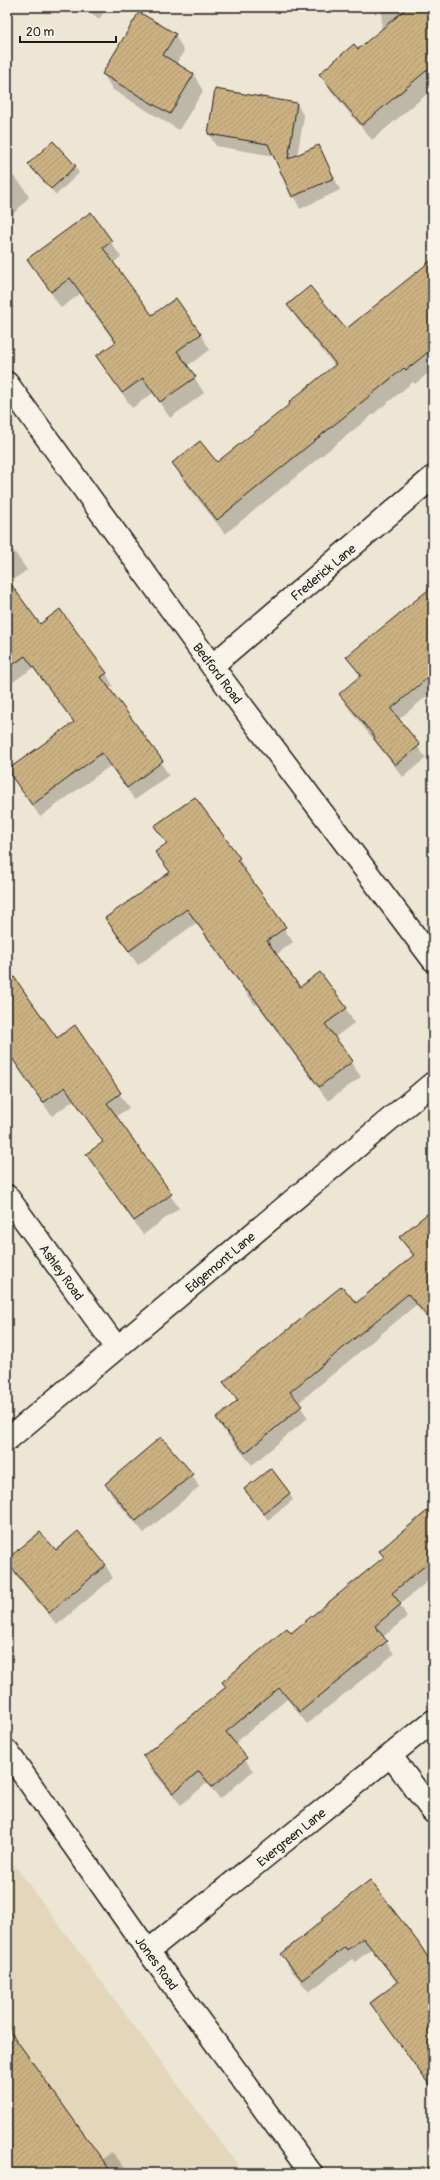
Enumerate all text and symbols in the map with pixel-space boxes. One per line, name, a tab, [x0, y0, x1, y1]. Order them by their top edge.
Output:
scale bar	[20, 18, 116, 44]
text: 20 m	[26, 25, 55, 40]
street label: Frederick Lane	[288, 541, 360, 605]
street label: Bedford Road	[189, 640, 245, 707]
street label: Edgemont Lane	[182, 1229, 259, 1297]
street label: Ashley Road	[36, 1242, 87, 1304]
street label: Evergreen Lane	[254, 1805, 330, 1870]
street label: Jones Road	[131, 1934, 181, 1994]

